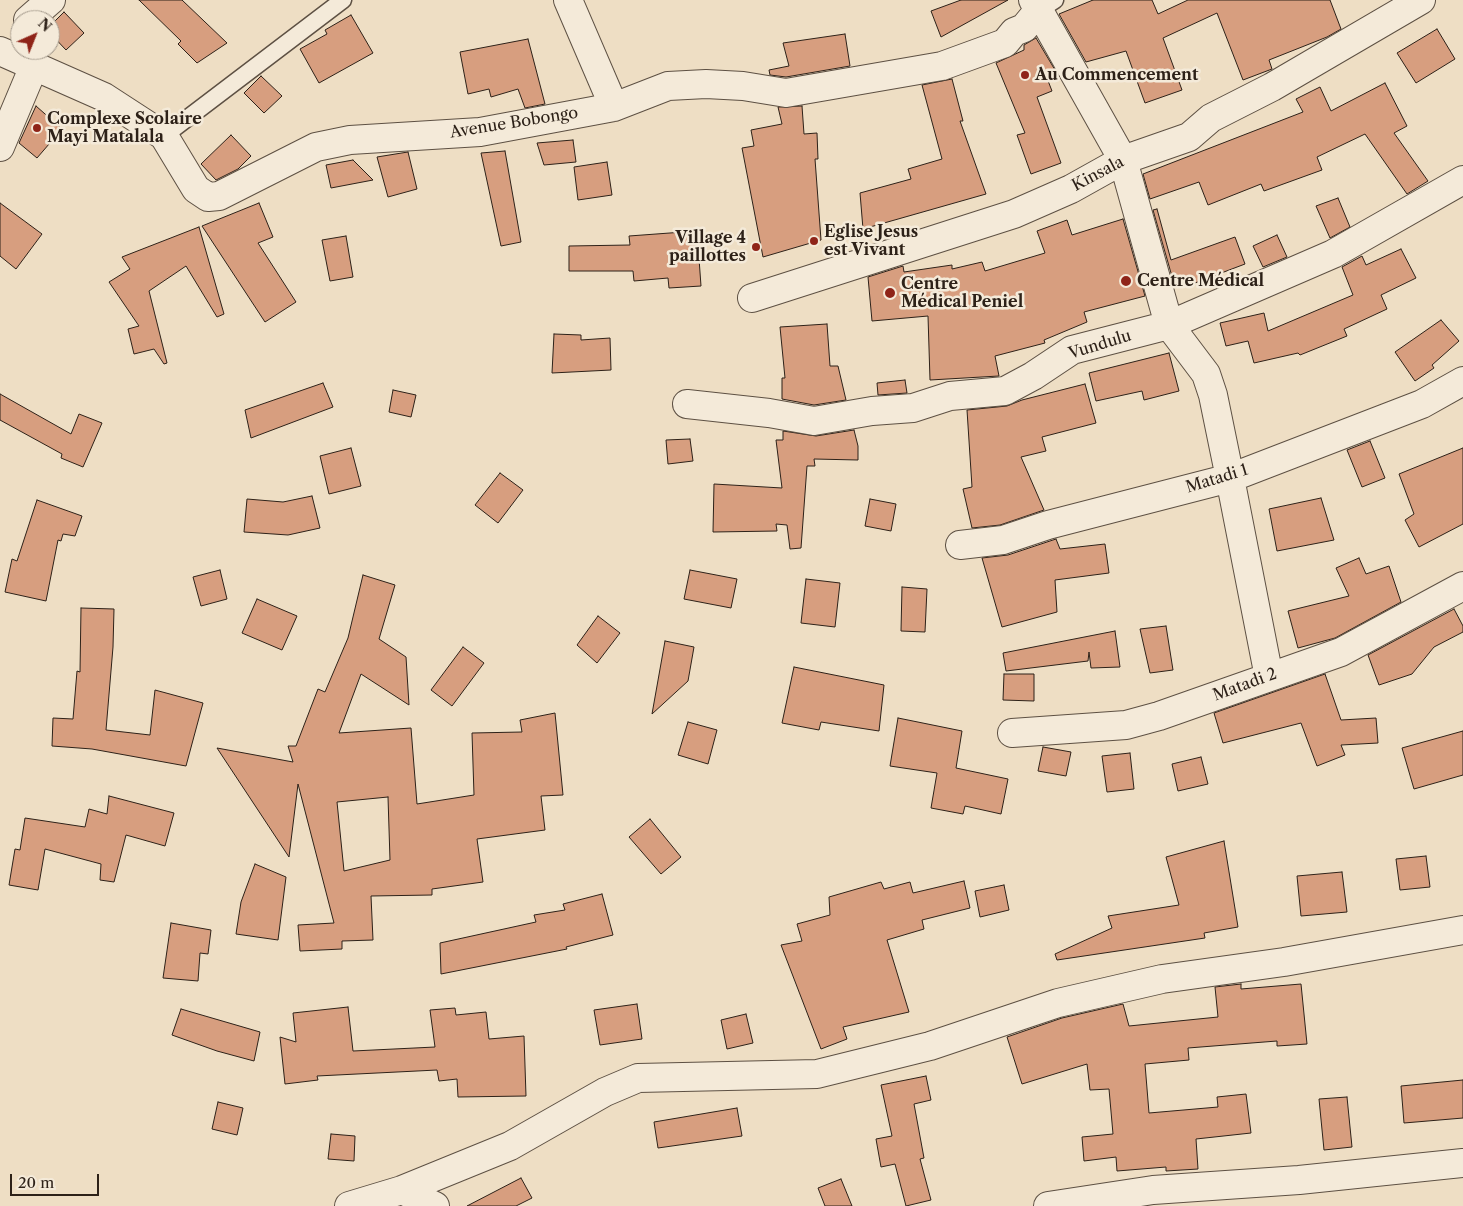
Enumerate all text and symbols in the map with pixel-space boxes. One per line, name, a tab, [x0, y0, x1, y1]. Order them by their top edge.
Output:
north arrow	[10, 10, 60, 60]
text: N	[34, 14, 55, 36]
place label: Au Commencement	[1035, 65, 1198, 85]
marker: Au Commencement	[1019, 69, 1031, 81]
street label: Avenue Bobongo	[448, 103, 580, 143]
place label: Complexe Scolaire Mayi Matalala	[47, 109, 202, 147]
marker: Complexe Scolaire Mayi Matalala	[31, 122, 43, 134]
street label: Kinsala	[1069, 152, 1127, 196]
place label: Eglise Jesus est Vivant	[824, 222, 918, 260]
place label: Village 4 paillottes	[669, 228, 746, 266]
marker: Eglise Jesus est Vivant	[808, 235, 820, 247]
marker: Village 4 paillottes	[750, 241, 762, 253]
place label: Centre Médical	[1137, 271, 1264, 291]
place label: Centre Médical Peniel	[901, 274, 1023, 312]
marker: Centre Médical	[1119, 274, 1133, 288]
marker: Centre Médical Peniel	[883, 286, 897, 300]
street label: Vundulu	[1066, 326, 1134, 364]
street label: Matadi 1	[1184, 460, 1250, 498]
street label: Matadi 2	[1210, 665, 1280, 705]
scale bar	[12, 1164, 101, 1196]
text: 20 m	[18, 1173, 54, 1192]

